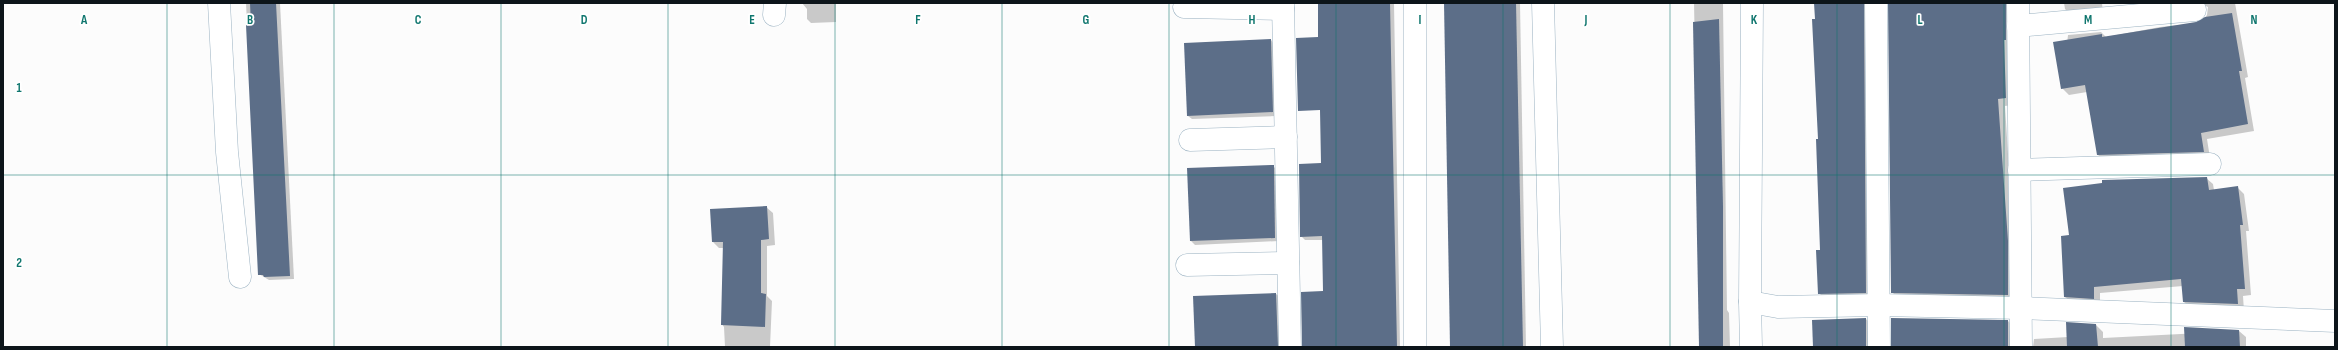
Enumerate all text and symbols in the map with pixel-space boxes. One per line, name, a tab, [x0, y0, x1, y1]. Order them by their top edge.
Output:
text: A	[80, 12, 88, 28]
text: B	[247, 12, 253, 28]
text: C	[415, 12, 422, 28]
text: D	[581, 12, 588, 28]
text: E	[749, 12, 755, 28]
text: F	[915, 12, 921, 28]
text: G	[1083, 12, 1090, 28]
text: H	[1249, 12, 1256, 28]
text: I	[1419, 12, 1422, 28]
text: J	[1584, 12, 1588, 28]
text: K	[1751, 12, 1758, 28]
text: L	[1917, 12, 1923, 28]
text: M	[2084, 12, 2092, 28]
text: N	[2251, 12, 2258, 28]
text: 1	[16, 80, 22, 96]
text: 2	[16, 255, 22, 271]

